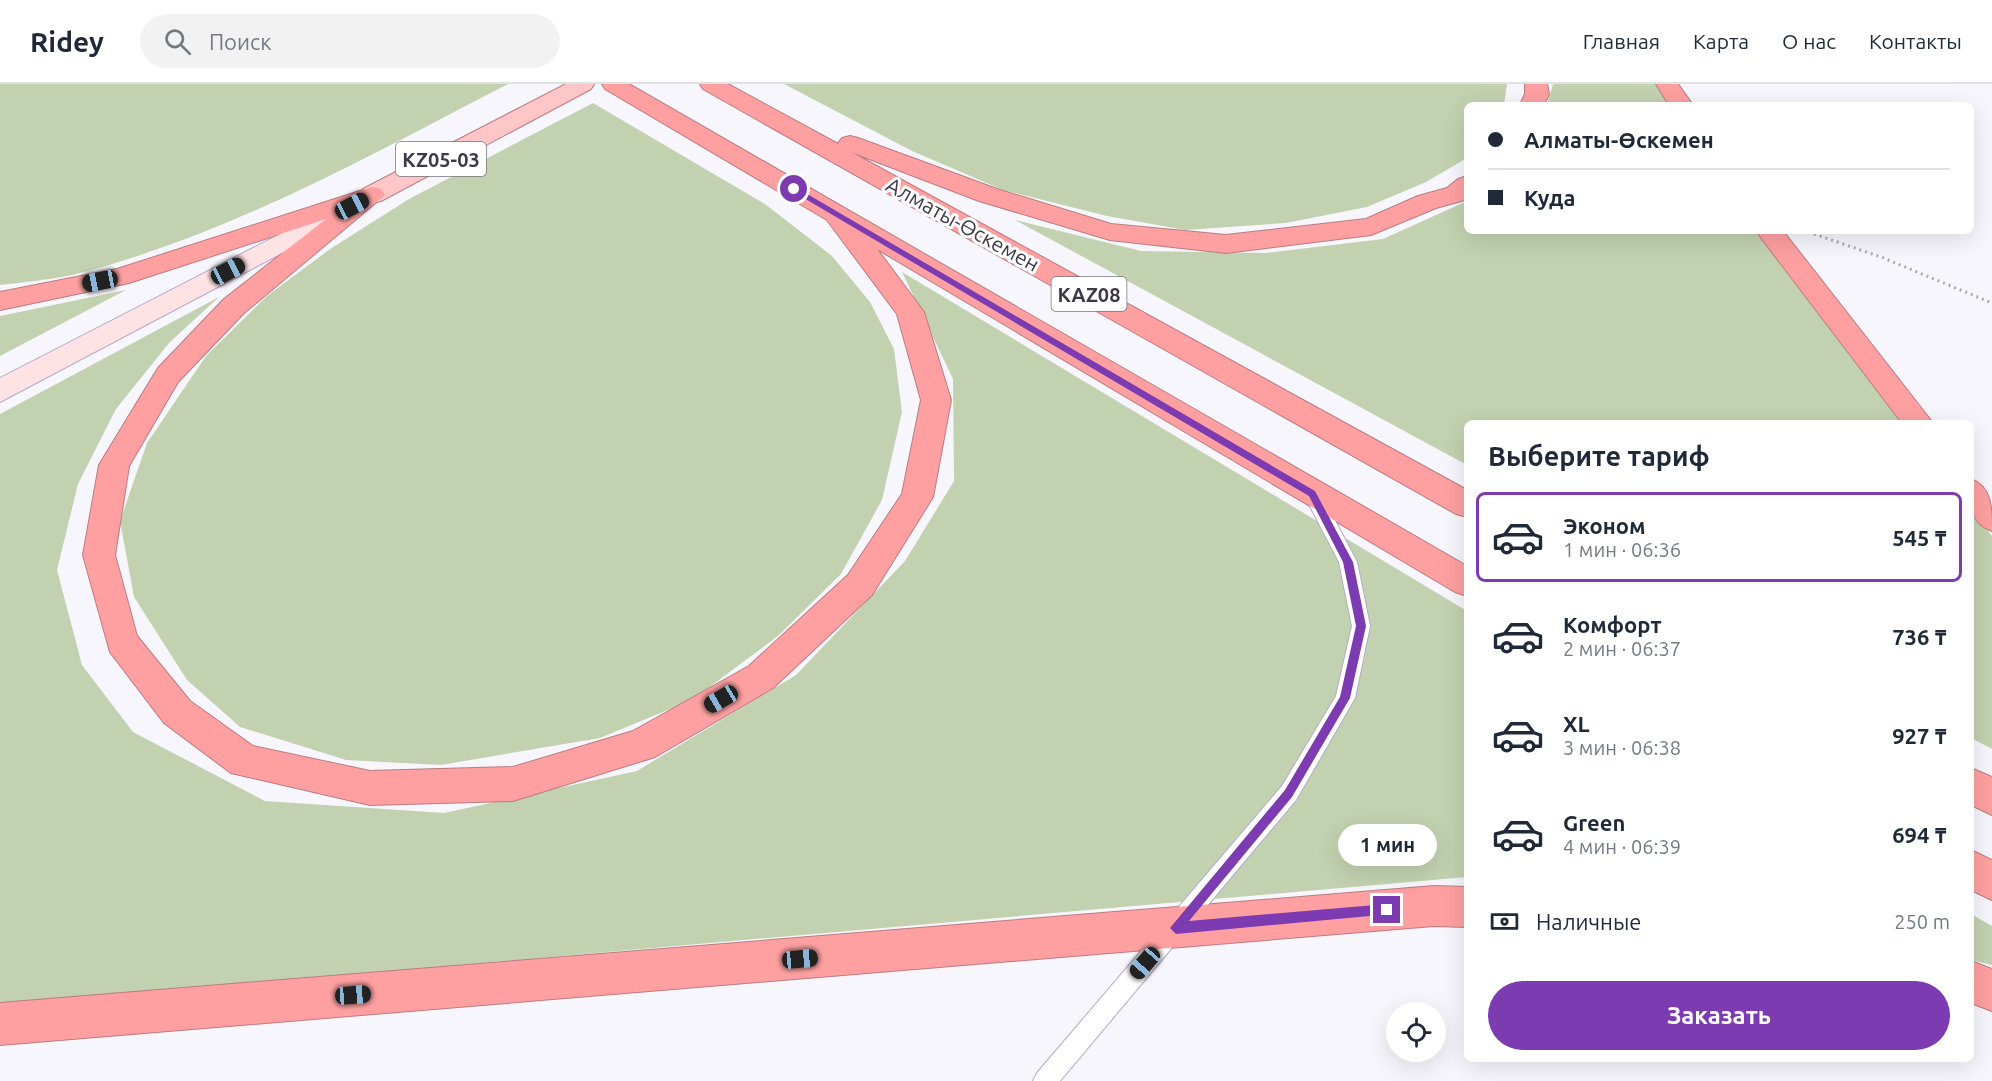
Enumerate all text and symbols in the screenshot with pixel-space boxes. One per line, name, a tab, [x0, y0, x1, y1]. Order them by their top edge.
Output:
search box	[140, 14, 560, 68]
icon: search	[161, 25, 194, 58]
text: Ridey	[30, 26, 104, 57]
text: Поиск	[209, 29, 272, 54]
text: Главная	[1583, 29, 1660, 53]
text: Карта	[1693, 29, 1749, 53]
text: О нас	[1782, 29, 1836, 53]
text: Контакты	[1869, 29, 1962, 53]
text: Алматы-Өскемен	[1524, 127, 1714, 152]
road number: KZ05-03	[396, 142, 486, 176]
street label: Алматы-Өскемен	[882, 172, 1044, 276]
route start	[780, 175, 807, 202]
text: Куда	[1524, 185, 1575, 210]
car	[332, 190, 372, 222]
car	[208, 255, 248, 287]
car	[81, 269, 119, 293]
road number: KAZ08	[1052, 277, 1126, 311]
text: Выберите тариф	[1488, 441, 1710, 471]
icon: car	[1491, 510, 1545, 564]
text: Эконом	[1563, 513, 1645, 538]
text: 545 ₸	[1892, 525, 1947, 550]
text: 1 мин · 06:36	[1563, 538, 1681, 561]
icon: car	[1491, 609, 1545, 663]
text: Комфорт	[1563, 612, 1662, 637]
text: 736 ₸	[1892, 624, 1947, 649]
text: 2 мин · 06:37	[1563, 637, 1681, 660]
car	[701, 682, 741, 716]
icon: car	[1491, 708, 1545, 762]
text: XL	[1563, 711, 1590, 736]
text: 927 ₸	[1892, 723, 1947, 748]
text: 3 мин · 06:38	[1563, 736, 1681, 759]
icon: car	[1491, 807, 1545, 861]
text: Green	[1563, 810, 1625, 835]
text: 694 ₸	[1892, 822, 1947, 847]
callout: 1 мин	[1338, 823, 1436, 865]
text: 1 мин	[1360, 833, 1415, 856]
text: 4 мин · 06:39	[1563, 835, 1681, 858]
route end	[1373, 896, 1400, 923]
icon: cash	[1488, 905, 1521, 938]
text: Наличные	[1536, 909, 1641, 934]
text: 250 m	[1894, 910, 1950, 933]
car	[1126, 944, 1164, 982]
car	[781, 948, 819, 970]
button: Заказать	[1488, 981, 1950, 1050]
car	[334, 985, 372, 1005]
map controls	[1386, 1002, 1446, 1062]
button: locate	[1386, 1002, 1446, 1062]

